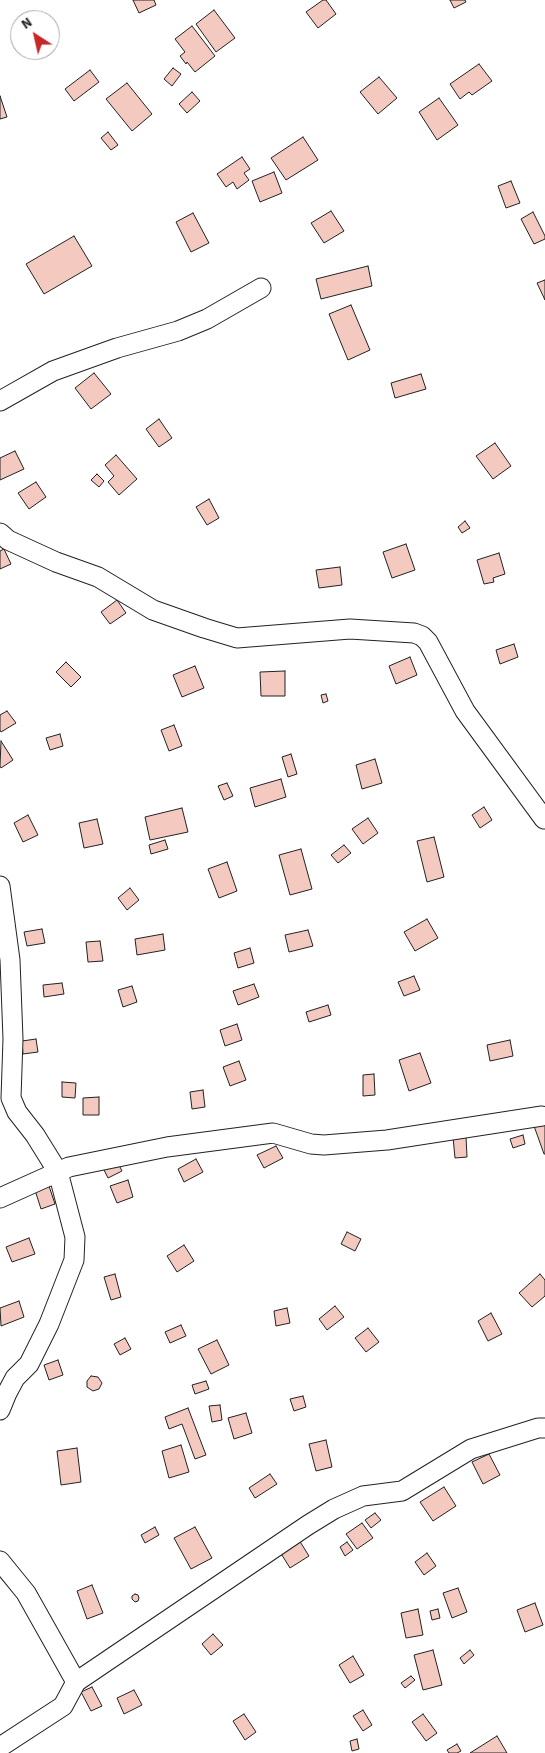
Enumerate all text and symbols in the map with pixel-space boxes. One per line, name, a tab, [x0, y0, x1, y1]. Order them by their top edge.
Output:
north arrow	[10, 10, 60, 60]
text: N	[17, 13, 37, 34]

